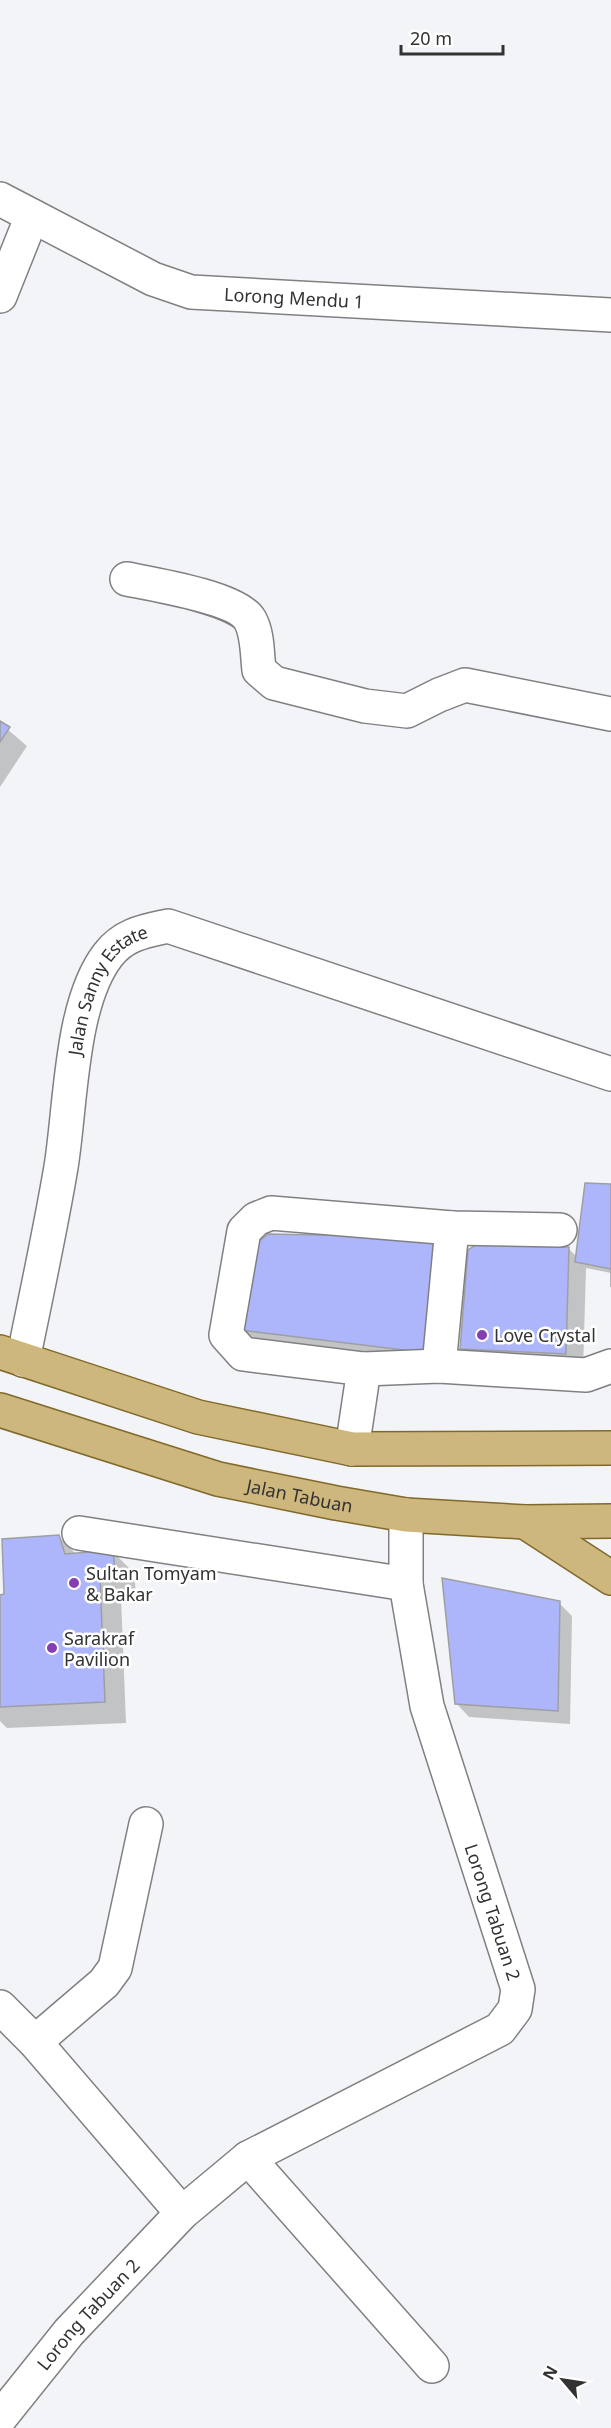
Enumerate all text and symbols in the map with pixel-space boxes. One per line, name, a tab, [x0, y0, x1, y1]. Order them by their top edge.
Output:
scale bar	[401, 18, 503, 56]
text: 20 m	[410, 26, 452, 50]
street label: Lorong Mendu 1	[223, 282, 365, 313]
street label: Jalan Sanny Estate	[62, 919, 150, 1059]
place label: Love Crystal	[494, 1323, 596, 1347]
marker: Love Crystal	[475, 1328, 489, 1342]
street label: Jalan Tabuan	[243, 1473, 355, 1518]
place label: Sultan Tomyam & Bakar	[86, 1561, 217, 1606]
marker: Sultan Tomyam & Bakar	[67, 1576, 81, 1590]
place label: Sarakraf Pavilion	[64, 1626, 135, 1671]
marker: Sarakraf Pavilion	[45, 1641, 59, 1655]
street label: Lorong Tabuan 2	[460, 1841, 526, 1983]
street label: Lorong Tabuan 2	[31, 2253, 144, 2375]
north arrow	[533, 2350, 593, 2410]
text: N	[537, 2362, 563, 2384]

